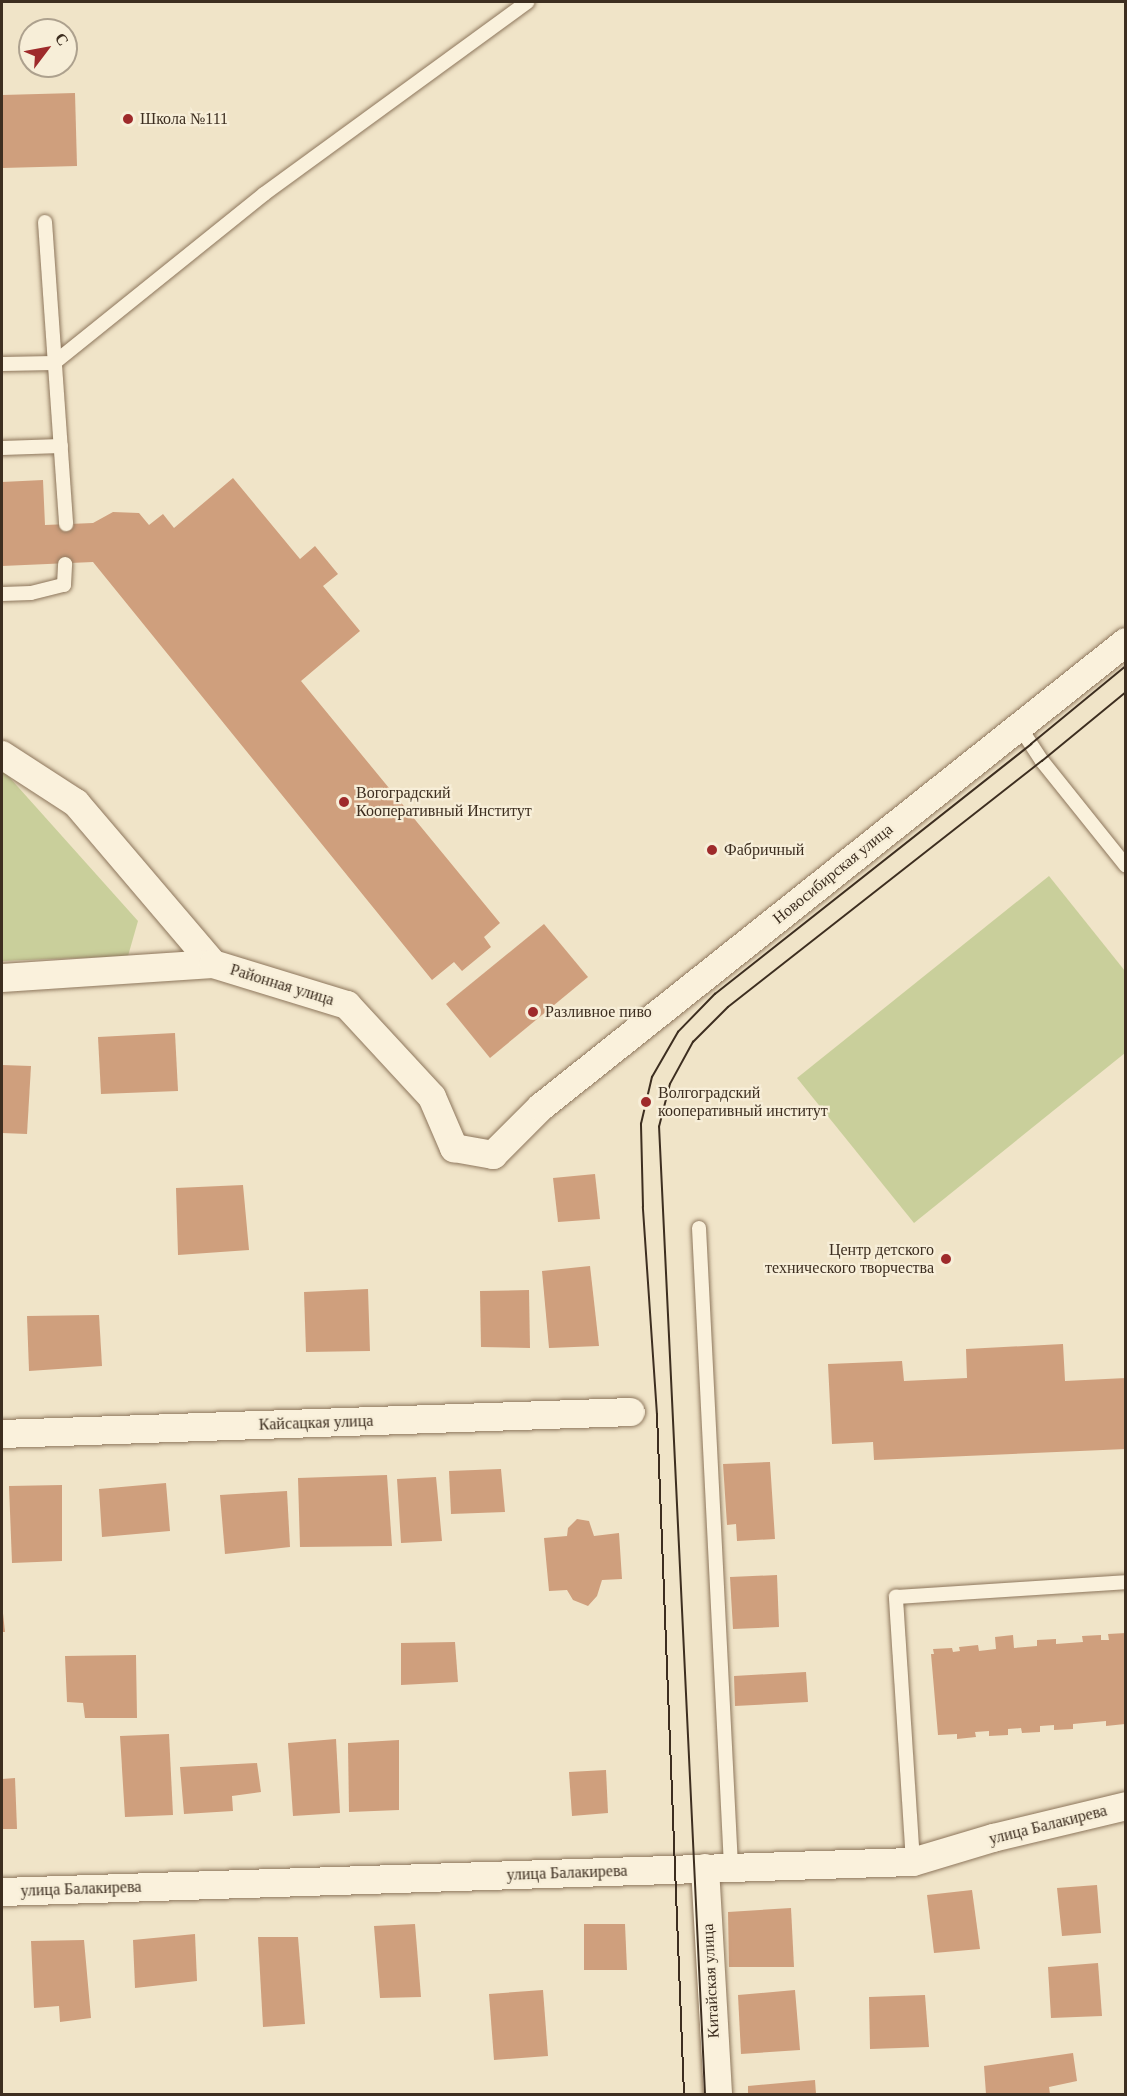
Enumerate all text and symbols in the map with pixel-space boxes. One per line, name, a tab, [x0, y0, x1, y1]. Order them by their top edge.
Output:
north arrow	[18, 18, 78, 78]
text: С	[52, 30, 72, 49]
place label: Школа №111	[140, 109, 228, 129]
marker: Школа №111	[121, 112, 135, 126]
place label: Вогоградский Кооперативный Институт	[356, 783, 532, 821]
marker: Вогоградский Кооперативный Институт	[337, 795, 351, 809]
street label: Новосибирская улица	[769, 820, 897, 928]
place label: Фабричный	[724, 840, 804, 860]
marker: Фабричный	[705, 843, 719, 857]
street label: Районная улица	[228, 960, 336, 1010]
place label: Разливное пиво	[545, 1002, 652, 1022]
marker: Разливное пиво	[526, 1005, 540, 1019]
place label: Волгоградский кооперативный институт	[658, 1083, 828, 1121]
marker: Волгоградский кооперативный институт	[639, 1095, 653, 1109]
place label: Центр детского технического творчества	[765, 1240, 934, 1278]
marker: Центр детского технического творчества	[939, 1252, 953, 1266]
street label: Кайсацкая улица	[258, 1411, 374, 1435]
street label: улица Балакирева	[987, 1801, 1109, 1849]
street label: улица Балакирева	[506, 1861, 628, 1885]
street label: улица Балакирева	[20, 1877, 142, 1901]
street label: Китайская улица	[698, 1923, 724, 2039]

